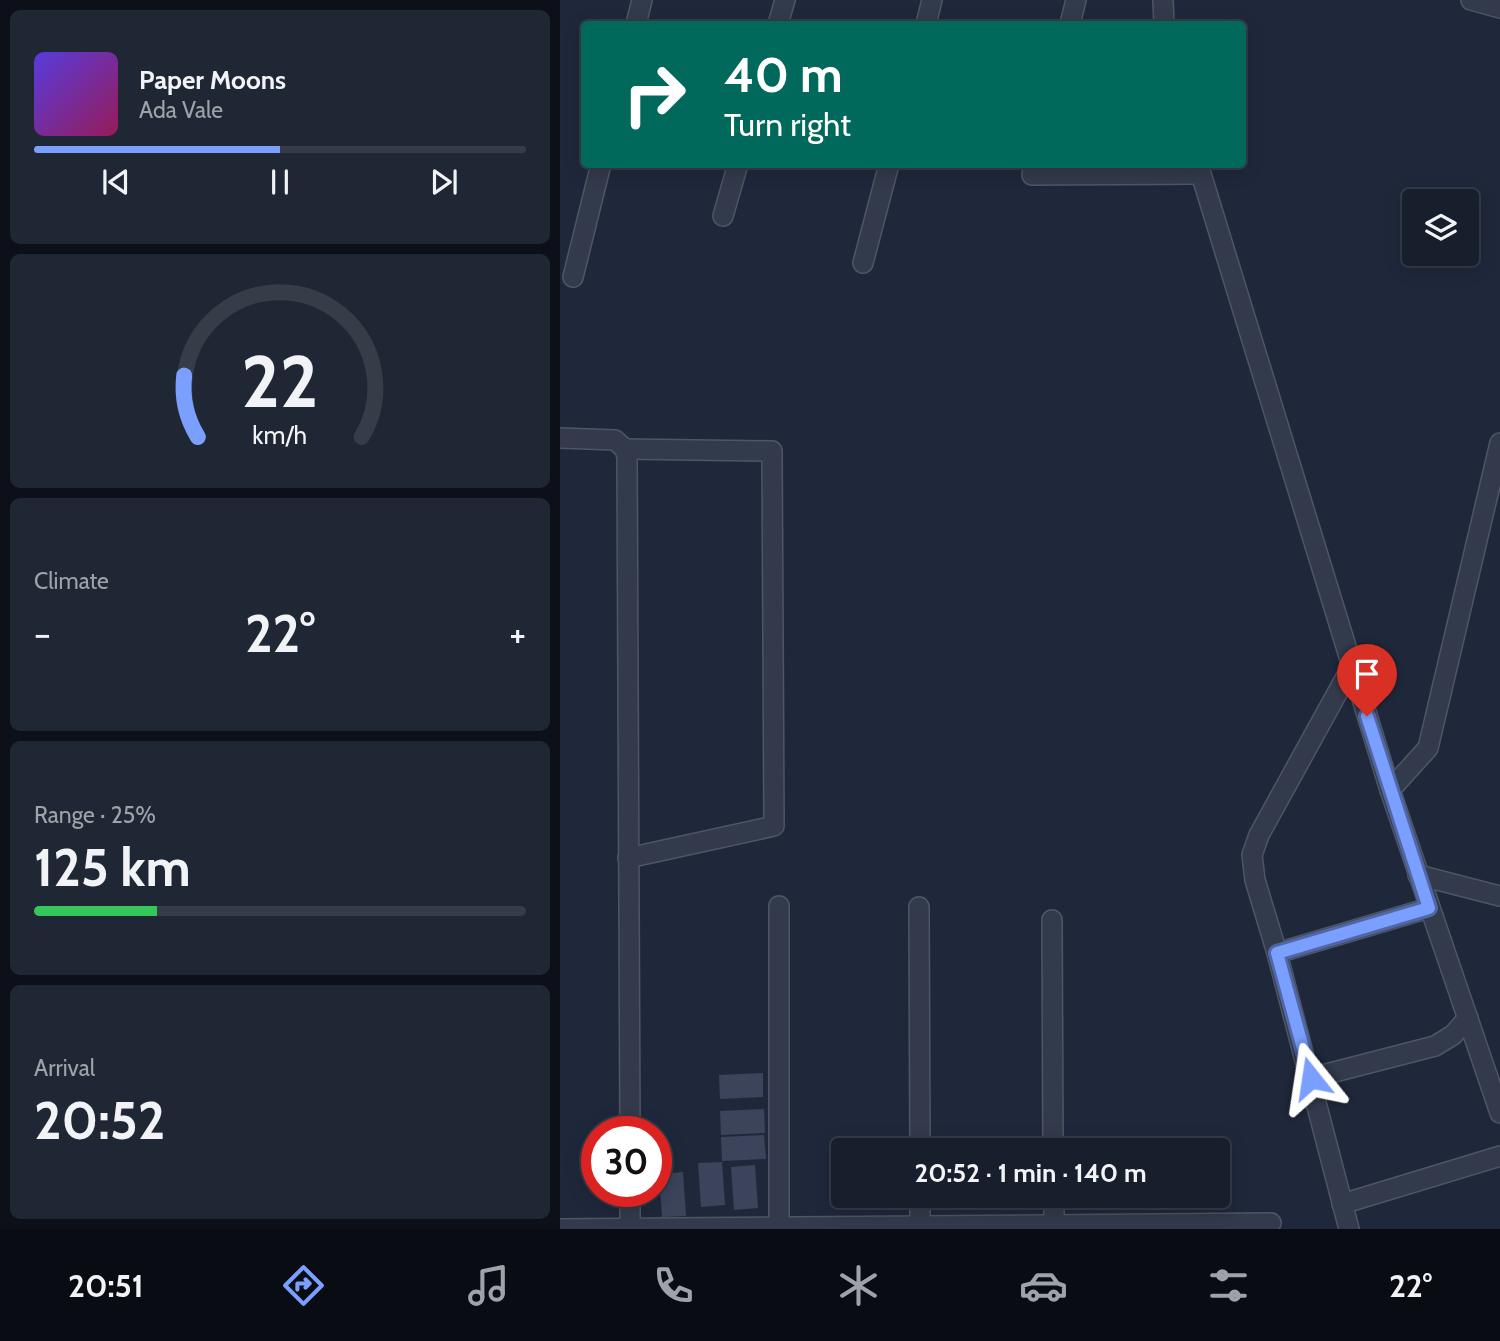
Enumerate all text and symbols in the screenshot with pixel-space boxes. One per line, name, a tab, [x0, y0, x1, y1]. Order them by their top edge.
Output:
text: 40 m	[724, 45, 843, 104]
icon: right	[609, 49, 700, 140]
text: Paper Moons	[139, 64, 286, 96]
text: Ada Vale	[139, 96, 223, 124]
text: Turn right	[724, 105, 851, 144]
icon: previous	[97, 163, 135, 201]
icon: pause	[261, 163, 299, 201]
icon: next	[425, 163, 463, 201]
map controls	[1402, 189, 1479, 266]
button: layers	[1402, 189, 1479, 266]
text: 22	[241, 337, 319, 425]
text: km/h	[253, 419, 307, 449]
text: Climate	[34, 567, 109, 595]
text: 22°	[245, 602, 315, 665]
text: −	[34, 610, 51, 657]
text: +	[509, 610, 526, 657]
pin	[1337, 644, 1397, 716]
icon: arrive	[1348, 655, 1386, 693]
text: Range · 25%	[34, 801, 156, 829]
text: 125 km	[34, 836, 191, 899]
position arrow	[1274, 1041, 1348, 1115]
text: Arrival	[34, 1054, 95, 1082]
text: 20:52	[34, 1089, 165, 1152]
speed limit sign: 30	[581, 1116, 672, 1207]
text: 20:52 · 1 min · 140 m	[914, 1157, 1147, 1189]
icon: directions	[279, 1261, 328, 1310]
icon: music	[464, 1261, 513, 1310]
icon: phone	[649, 1261, 698, 1310]
icon: climate	[834, 1261, 883, 1310]
icon: car	[1019, 1261, 1068, 1310]
icon: filters	[1204, 1261, 1253, 1310]
text: 20:51	[68, 1266, 144, 1305]
text: 22°	[1389, 1266, 1432, 1305]

